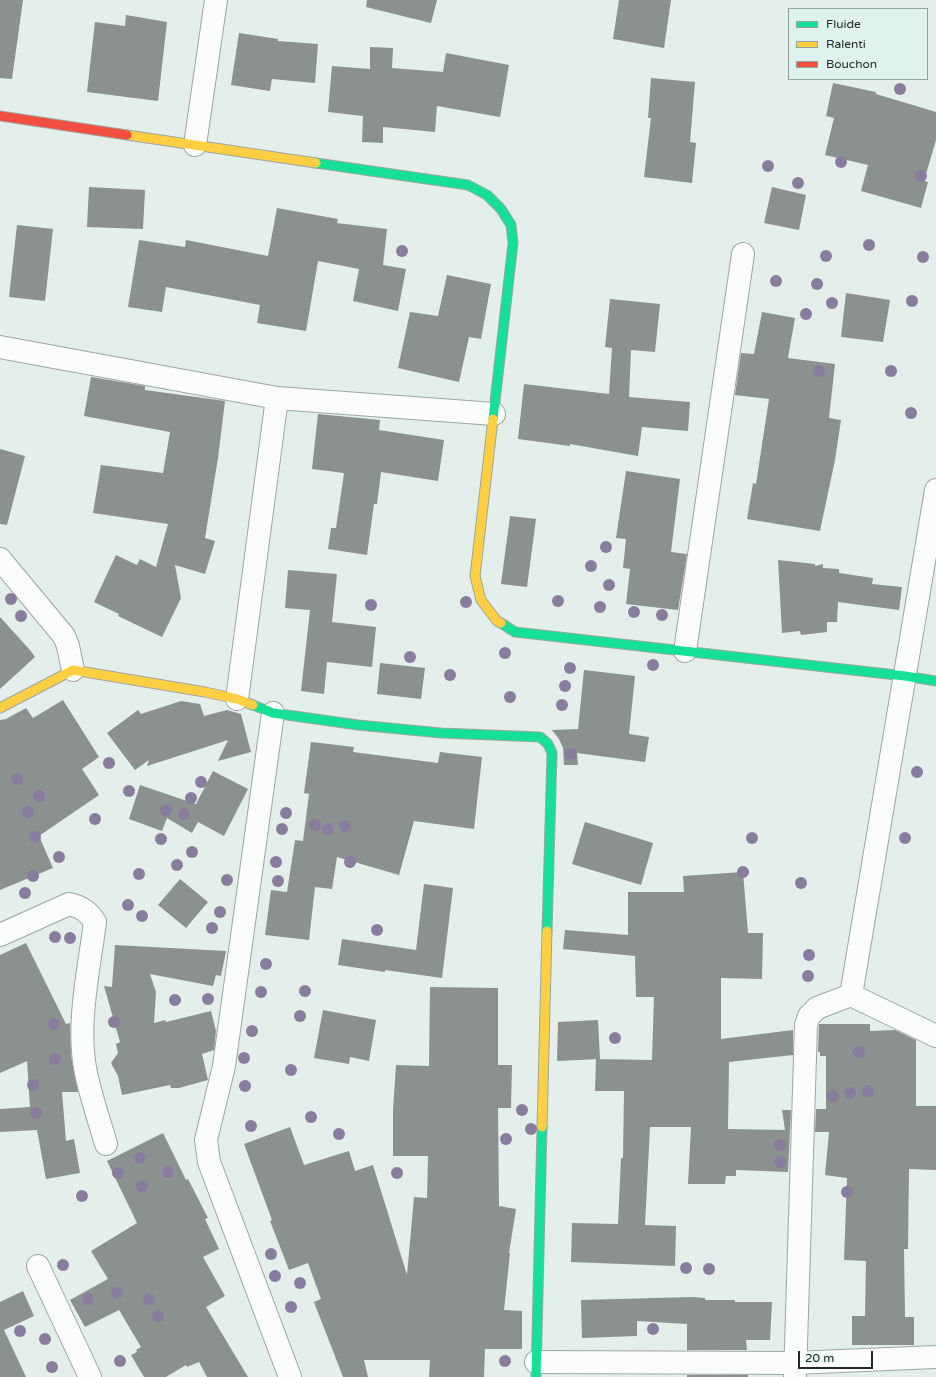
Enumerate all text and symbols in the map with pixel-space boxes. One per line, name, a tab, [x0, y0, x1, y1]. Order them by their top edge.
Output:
legend	[788, 8, 928, 80]
text: Fluide	[826, 17, 861, 31]
text: Ralenti	[826, 37, 866, 51]
text: Bouchon	[826, 57, 877, 71]
scale bar	[800, 1343, 875, 1369]
text: 20 m	[805, 1351, 834, 1365]

